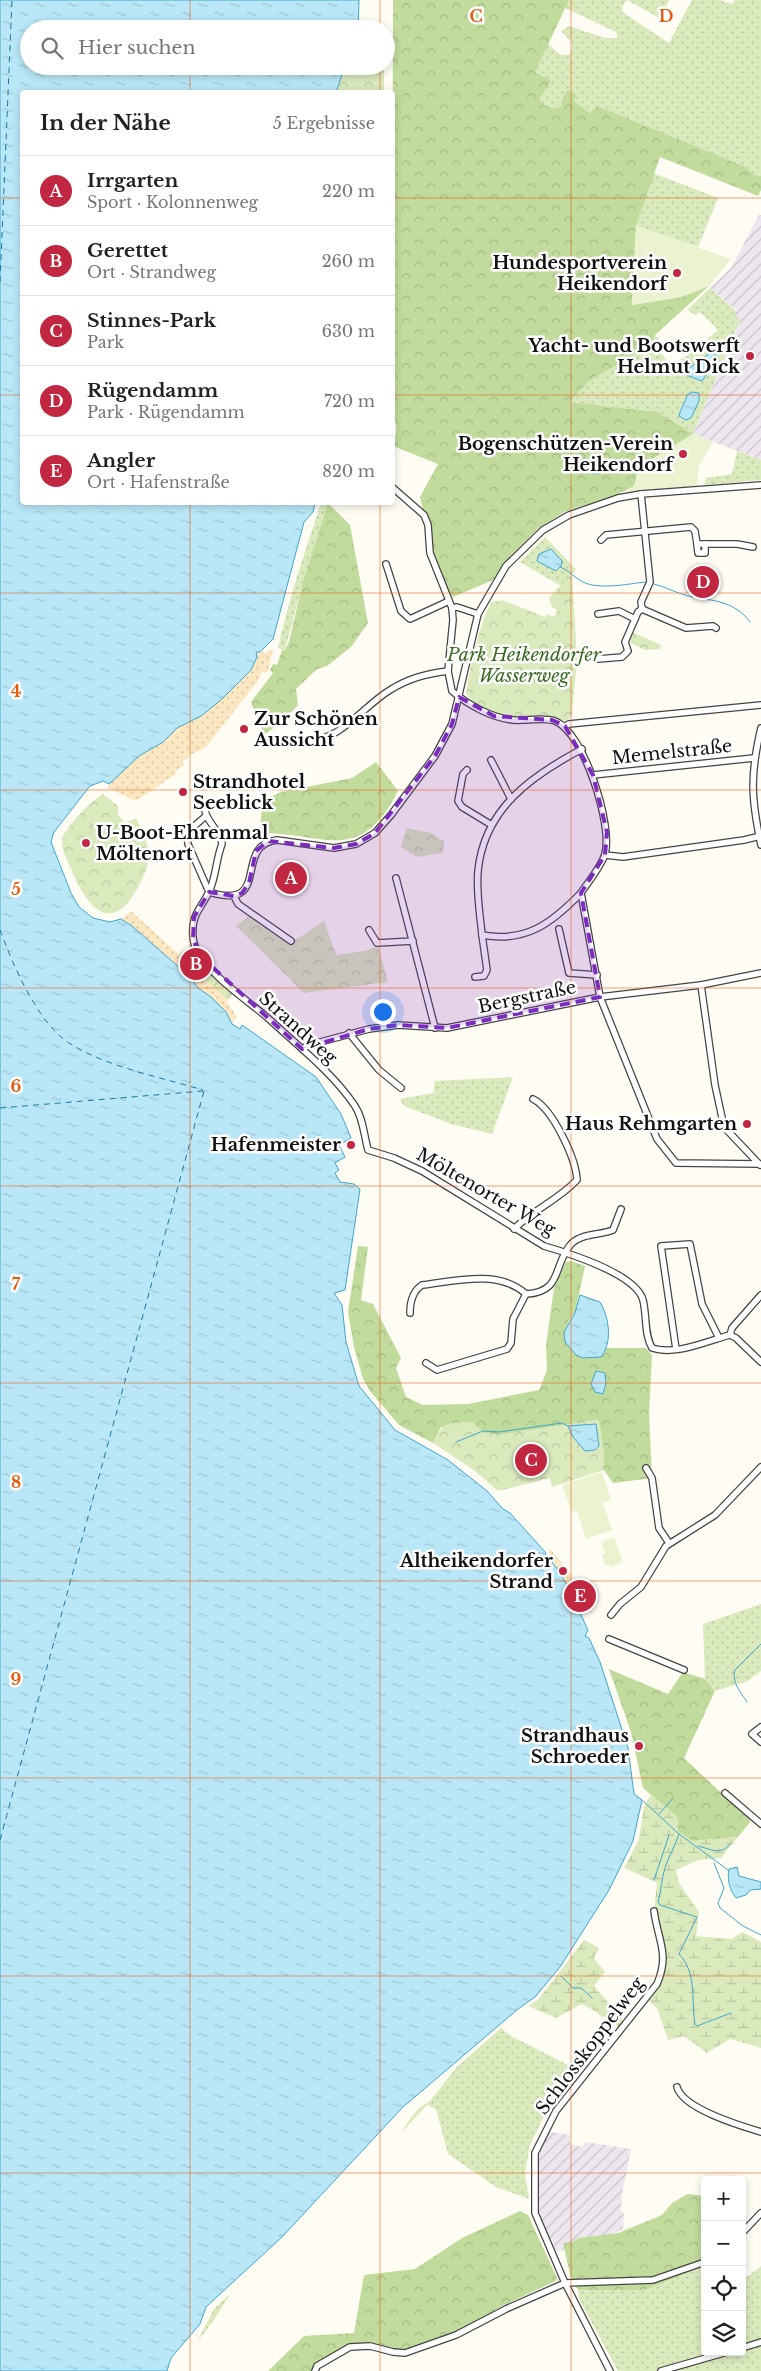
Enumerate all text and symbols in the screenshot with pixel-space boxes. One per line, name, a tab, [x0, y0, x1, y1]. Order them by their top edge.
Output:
text: C	[469, 6, 483, 26]
text: D	[659, 6, 673, 26]
search box	[20, 20, 395, 75]
icon: search	[38, 34, 66, 62]
text: Hier suchen	[78, 36, 196, 59]
text: In der Nähe	[40, 110, 171, 136]
text: 5 Ergebnisse	[273, 113, 375, 133]
text: Irrgarten	[87, 169, 178, 192]
text: A	[50, 181, 62, 201]
text: 220 m	[322, 181, 375, 201]
text: Sport · Kolonnenweg	[87, 192, 258, 212]
text: Gerettet	[87, 239, 168, 262]
text: B	[50, 251, 62, 271]
text: 260 m	[322, 251, 375, 271]
place label: Hundesportverein Heikendorf	[492, 252, 669, 295]
text: Ort · Strandweg	[87, 262, 216, 282]
marker: Hundesportverein Heikendorf	[671, 267, 683, 279]
text: Stinnes-Park	[87, 309, 216, 332]
text: C	[49, 321, 63, 341]
text: 630 m	[322, 321, 375, 341]
text: Park	[87, 332, 124, 352]
place label: Yacht- und Bootswerft Helmut Dick	[527, 335, 741, 378]
marker: Yacht- und Bootswerft Helmut Dick	[744, 350, 756, 362]
text: Rügendamm	[87, 379, 218, 402]
text: D	[49, 391, 63, 411]
text: 720 m	[324, 391, 375, 411]
text: Park · Rügendamm	[87, 402, 245, 422]
place label: Bogenschützen-Verein Heikendorf	[458, 433, 675, 476]
marker: Bogenschützen-Verein Heikendorf	[677, 448, 689, 460]
text: Angler	[87, 449, 155, 472]
text: E	[50, 461, 62, 481]
text: 820 m	[322, 461, 375, 481]
text: Ort · Hafenstraße	[87, 472, 230, 492]
pin: D	[687, 563, 719, 601]
park label: Park Heikendorfer Wasserweg	[446, 644, 602, 687]
text: 4	[11, 681, 21, 701]
place label: Zur Schönen Aussicht	[253, 708, 378, 751]
marker: Zur Schönen Aussicht	[238, 723, 250, 735]
street label: Memelstraße	[611, 735, 733, 769]
place label: Strandhotel Seeblick	[193, 771, 306, 814]
marker: Strandhotel Seeblick	[177, 786, 189, 798]
place label: U-Boot-Ehrenmal Möltenort	[96, 822, 269, 865]
marker: U-Boot-Ehrenmal Möltenort	[80, 837, 92, 849]
pin: A	[275, 859, 307, 897]
text: 5	[11, 879, 21, 899]
pin: B	[180, 945, 212, 983]
street label: Bergstraße	[476, 976, 578, 1018]
street label: Strandweg	[254, 987, 342, 1069]
your location	[370, 999, 396, 1025]
text: 6	[11, 1076, 22, 1096]
place label: Haus Rehmgarten	[565, 1113, 737, 1135]
marker: Haus Rehmgarten	[741, 1118, 753, 1130]
place label: Hafenmeister	[211, 1134, 341, 1156]
marker: Hafenmeister	[345, 1139, 357, 1151]
street label: Möltenorter Weg	[412, 1143, 560, 1241]
text: 7	[12, 1274, 21, 1294]
pin: C	[515, 1441, 547, 1479]
text: 8	[11, 1472, 21, 1492]
place label: Altheikendorfer Strand	[399, 1550, 554, 1593]
marker: Altheikendorfer Strand	[557, 1565, 569, 1577]
pin: E	[564, 1577, 596, 1615]
text: 9	[11, 1669, 22, 1689]
place label: Strandhaus Schroeder	[521, 1725, 629, 1768]
marker: Strandhaus Schroeder	[633, 1740, 645, 1752]
street label: Schlosskoppelweg	[531, 1973, 649, 2119]
map controls	[701, 2176, 746, 2356]
button: +	[701, 2176, 746, 2221]
button: −	[701, 2221, 746, 2266]
button: locate	[701, 2266, 746, 2311]
button: layers	[701, 2311, 746, 2356]

